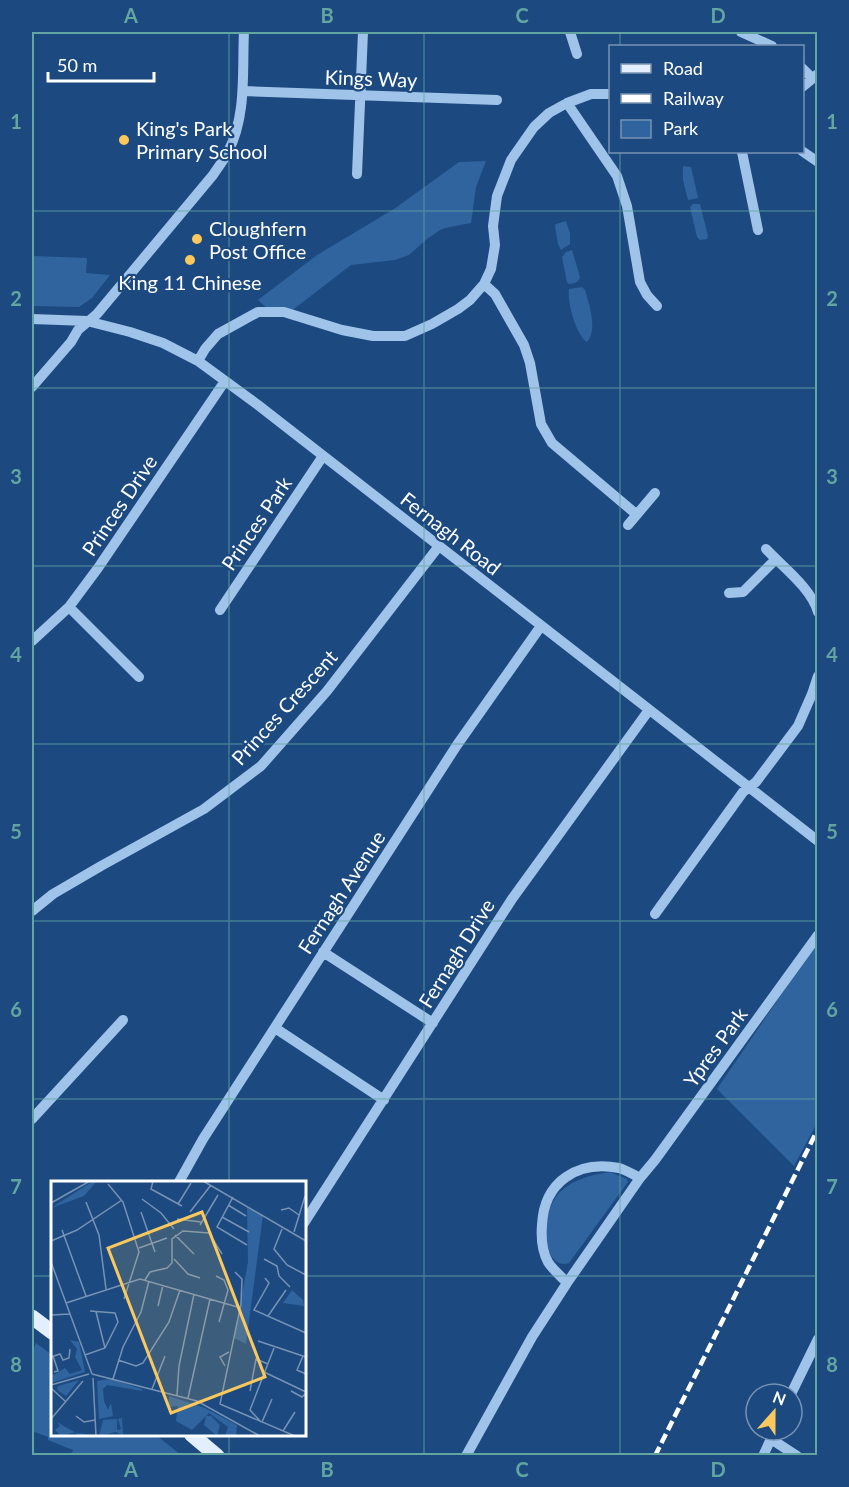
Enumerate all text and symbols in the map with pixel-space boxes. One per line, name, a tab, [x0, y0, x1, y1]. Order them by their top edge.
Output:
text: A	[123, 3, 138, 27]
text: B	[320, 3, 334, 27]
text: C	[515, 3, 529, 27]
text: D	[710, 3, 726, 27]
scale bar	[48, 45, 154, 83]
legend	[609, 45, 804, 153]
text: 50 m	[57, 54, 97, 76]
text: Road	[663, 57, 703, 79]
street label: Kings Way	[324, 64, 418, 92]
text: Railway	[663, 87, 724, 109]
text: 1	[10, 109, 22, 133]
text: 1	[826, 109, 838, 133]
place label: King's Park Primary School	[136, 116, 267, 163]
text: Park	[663, 117, 699, 139]
marker: King's Park Primary School	[117, 133, 131, 147]
place label: Cloughfern Post Office	[209, 216, 307, 263]
marker: Cloughfern Post Office	[190, 232, 204, 246]
marker: King 11 Chinese	[183, 253, 197, 267]
place label: King 11 Chinese	[118, 270, 262, 294]
text: 2	[10, 286, 22, 310]
text: 2	[826, 286, 838, 310]
street label: Princes Drive	[76, 450, 162, 560]
text: 3	[10, 464, 22, 488]
text: 3	[826, 464, 838, 488]
street label: Princes Park	[216, 471, 297, 574]
street label: Fernagh Road	[396, 486, 506, 580]
text: 4	[10, 642, 22, 666]
text: 4	[826, 642, 838, 666]
street label: Princes Crescent	[226, 645, 342, 769]
text: 5	[10, 819, 22, 843]
text: 5	[826, 819, 838, 843]
street label: Fernagh Avenue	[292, 826, 390, 958]
street label: Fernagh Drive	[413, 894, 499, 1012]
text: 6	[10, 997, 22, 1021]
text: 6	[826, 997, 838, 1021]
street label: Ypres Park	[678, 1002, 752, 1091]
text: 7	[10, 1174, 22, 1198]
text: 7	[826, 1174, 838, 1198]
inset map	[51, 1181, 306, 1436]
text: 8	[10, 1352, 22, 1376]
text: 8	[826, 1352, 838, 1376]
north arrow	[744, 1382, 804, 1442]
text: N	[770, 1386, 789, 1409]
text: A	[123, 1457, 138, 1481]
text: B	[320, 1457, 334, 1481]
text: C	[515, 1457, 529, 1481]
text: D	[710, 1457, 726, 1481]

